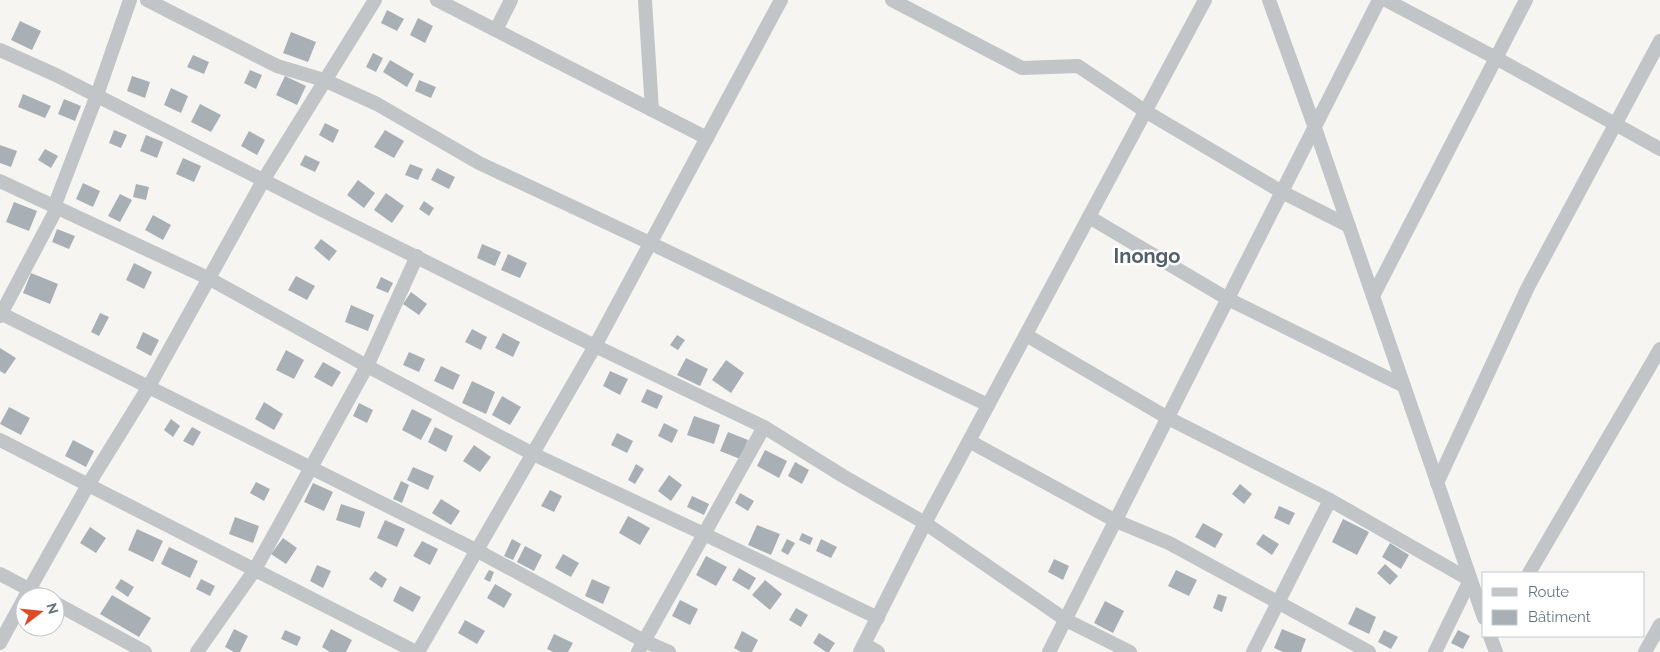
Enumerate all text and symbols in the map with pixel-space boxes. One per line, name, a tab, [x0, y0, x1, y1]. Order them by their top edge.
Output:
district label: Inongo	[1114, 244, 1180, 268]
legend	[1482, 572, 1645, 637]
text: Route	[1528, 583, 1569, 601]
north arrow	[15, 587, 65, 637]
text: N	[43, 601, 62, 616]
text: Bâtiment	[1528, 608, 1591, 626]

